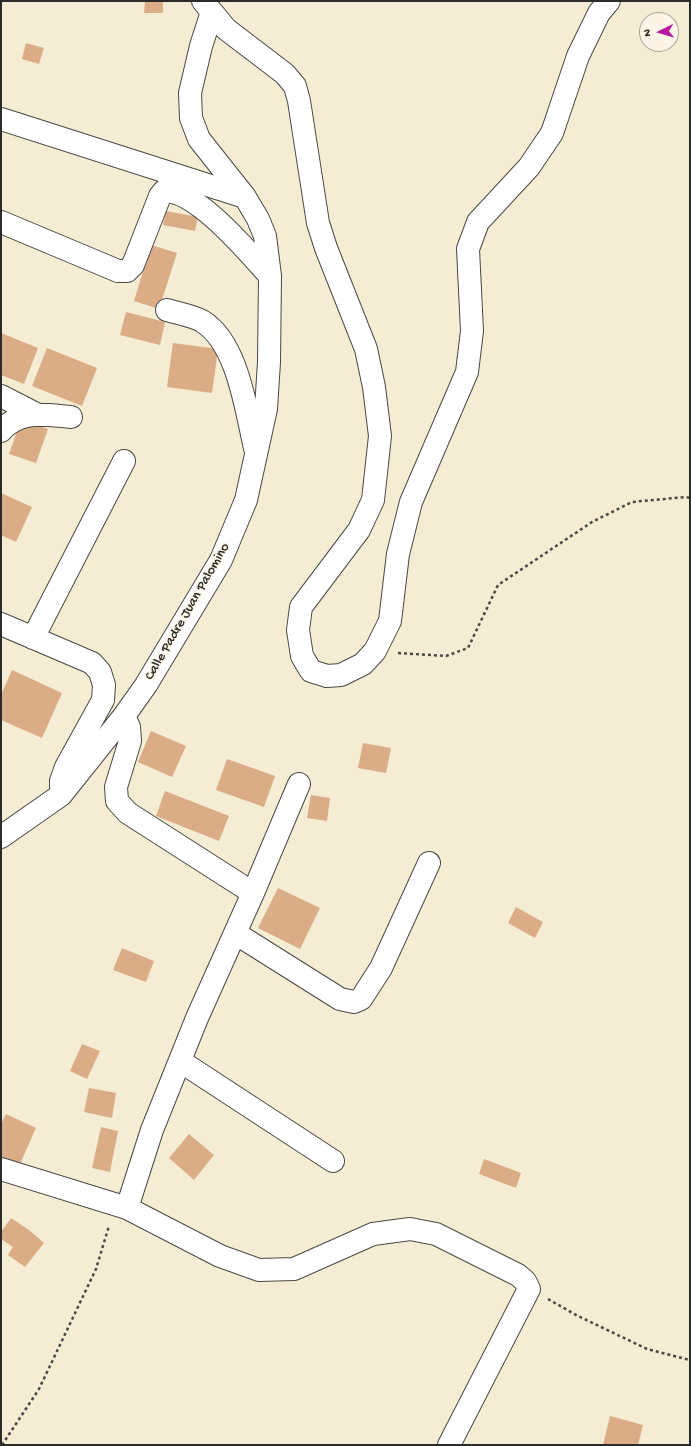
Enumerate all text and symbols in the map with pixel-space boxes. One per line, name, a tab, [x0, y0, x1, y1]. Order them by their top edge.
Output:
north arrow	[639, 12, 679, 52]
text: N	[642, 29, 654, 37]
street label: Calle Padre Juan Palomino	[142, 540, 234, 684]

